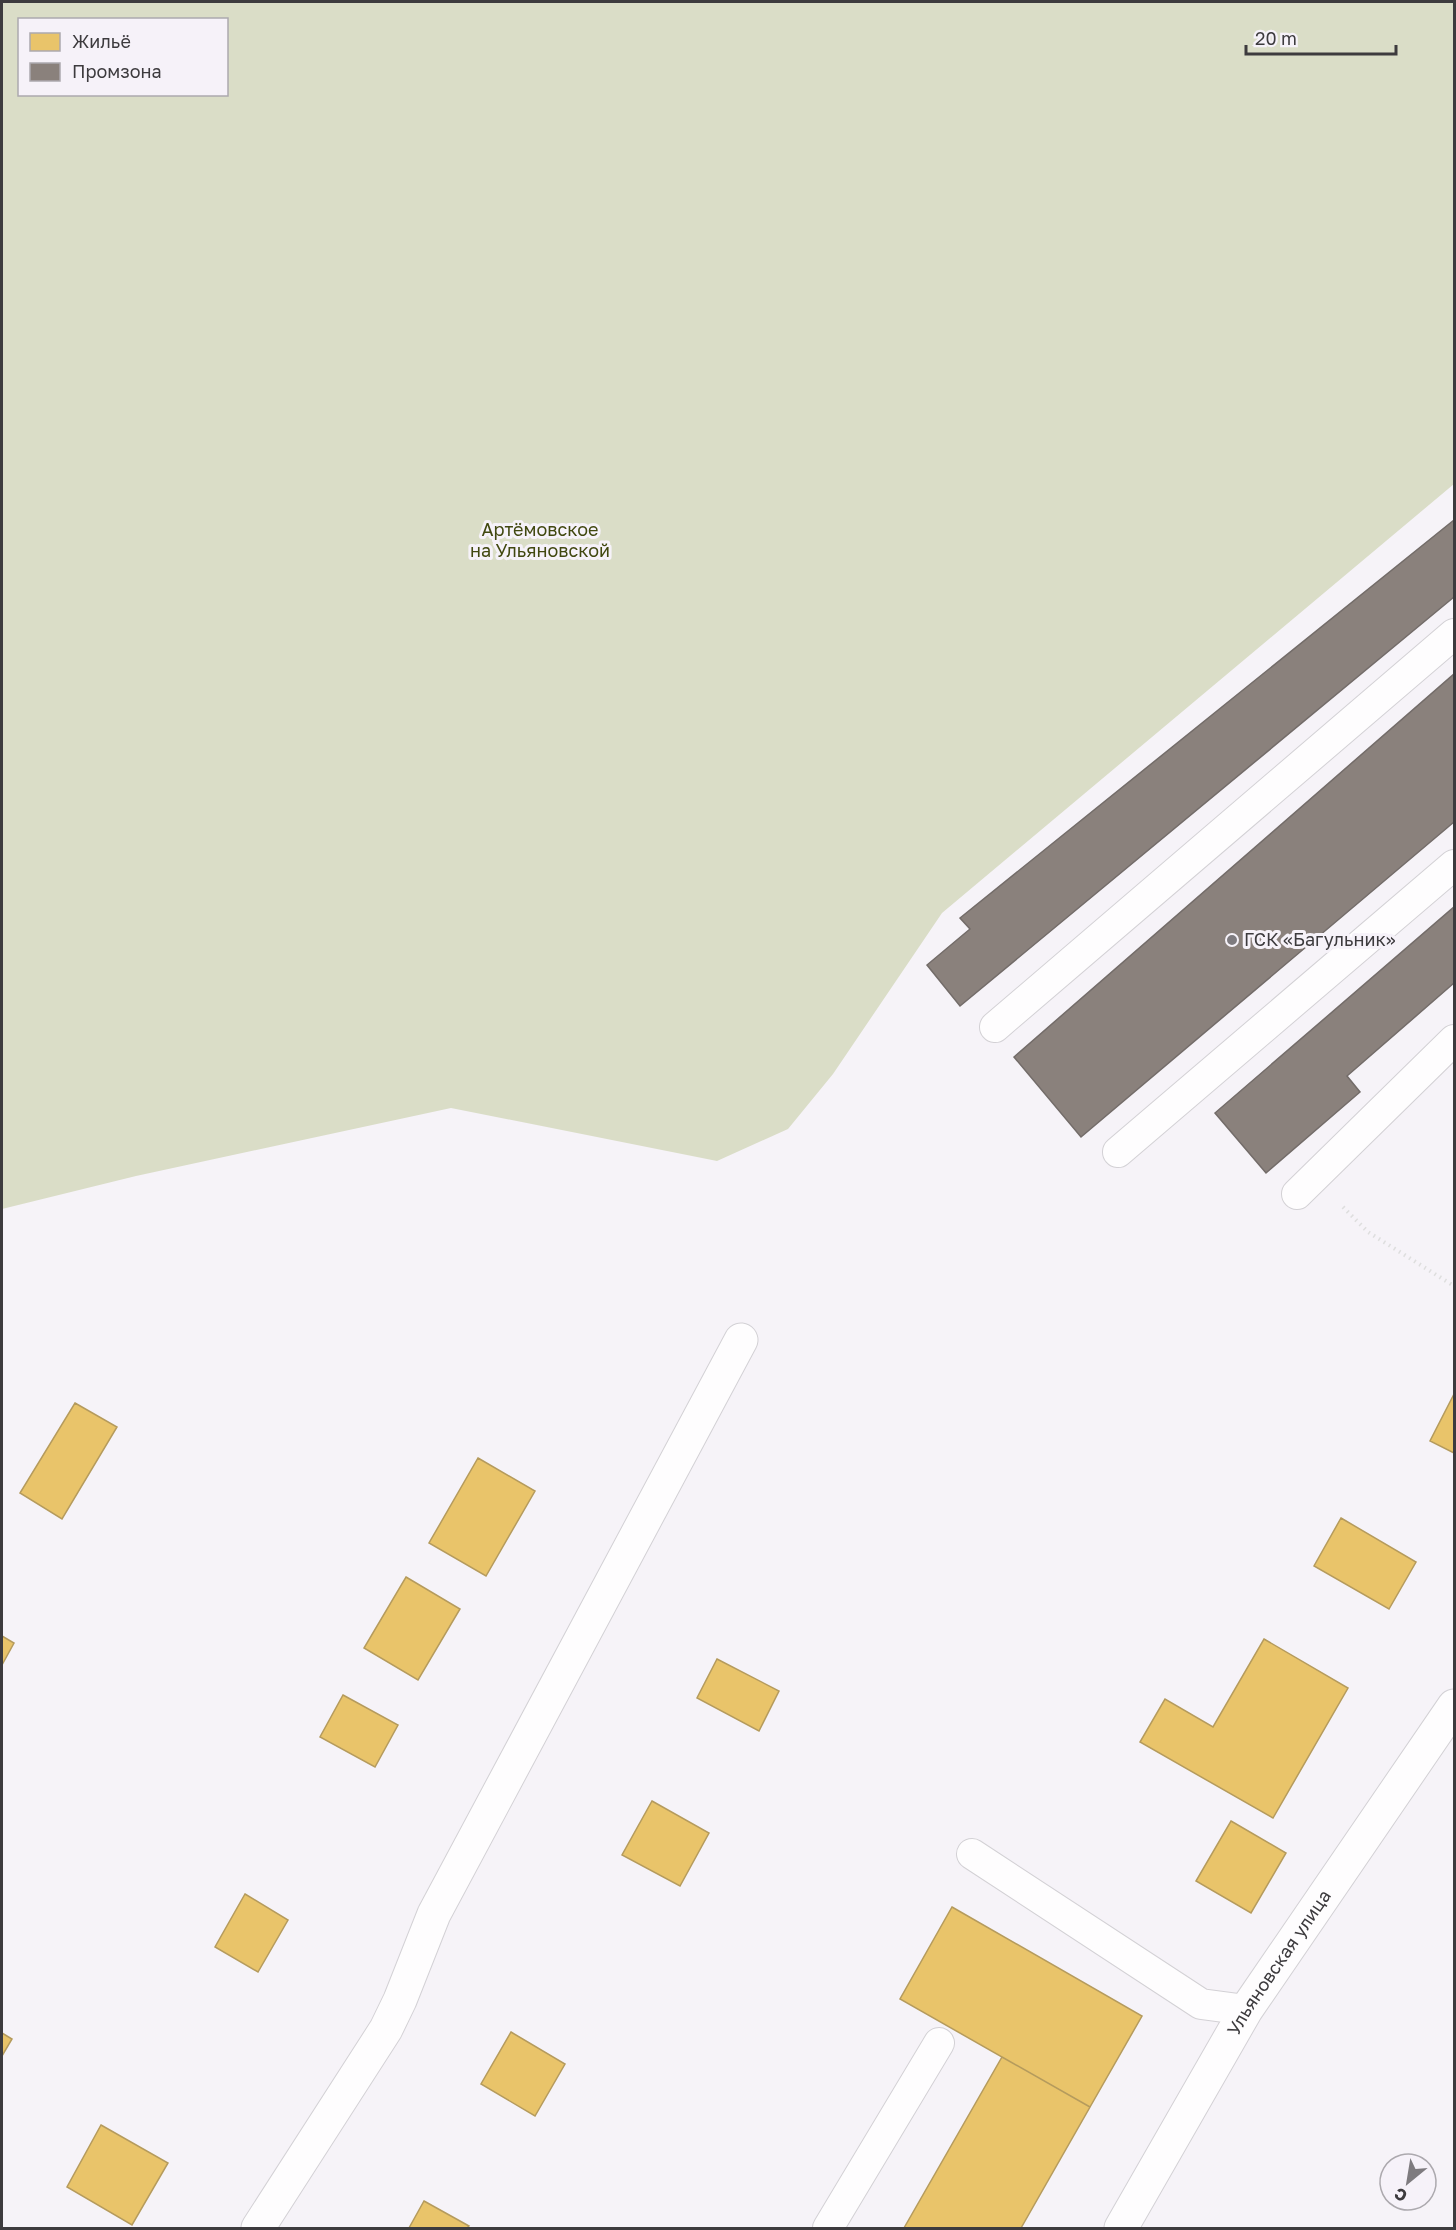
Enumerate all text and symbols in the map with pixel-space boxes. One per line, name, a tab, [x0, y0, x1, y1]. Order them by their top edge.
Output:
legend	[18, 18, 228, 96]
scale bar	[1246, 18, 1396, 56]
text: 20 m	[1255, 27, 1297, 49]
text: Жильё	[72, 30, 131, 52]
text: Промзона	[72, 60, 162, 82]
park label: Артёмовское на Ульяновской	[470, 518, 610, 561]
place label: ГСК «Багульник»	[1244, 928, 1396, 950]
marker: ГСК «Багульник»	[1225, 933, 1239, 947]
street label: Ульяновская улица	[1222, 1885, 1335, 2039]
north arrow	[1378, 2152, 1438, 2212]
text: С	[1391, 2183, 1410, 2206]

